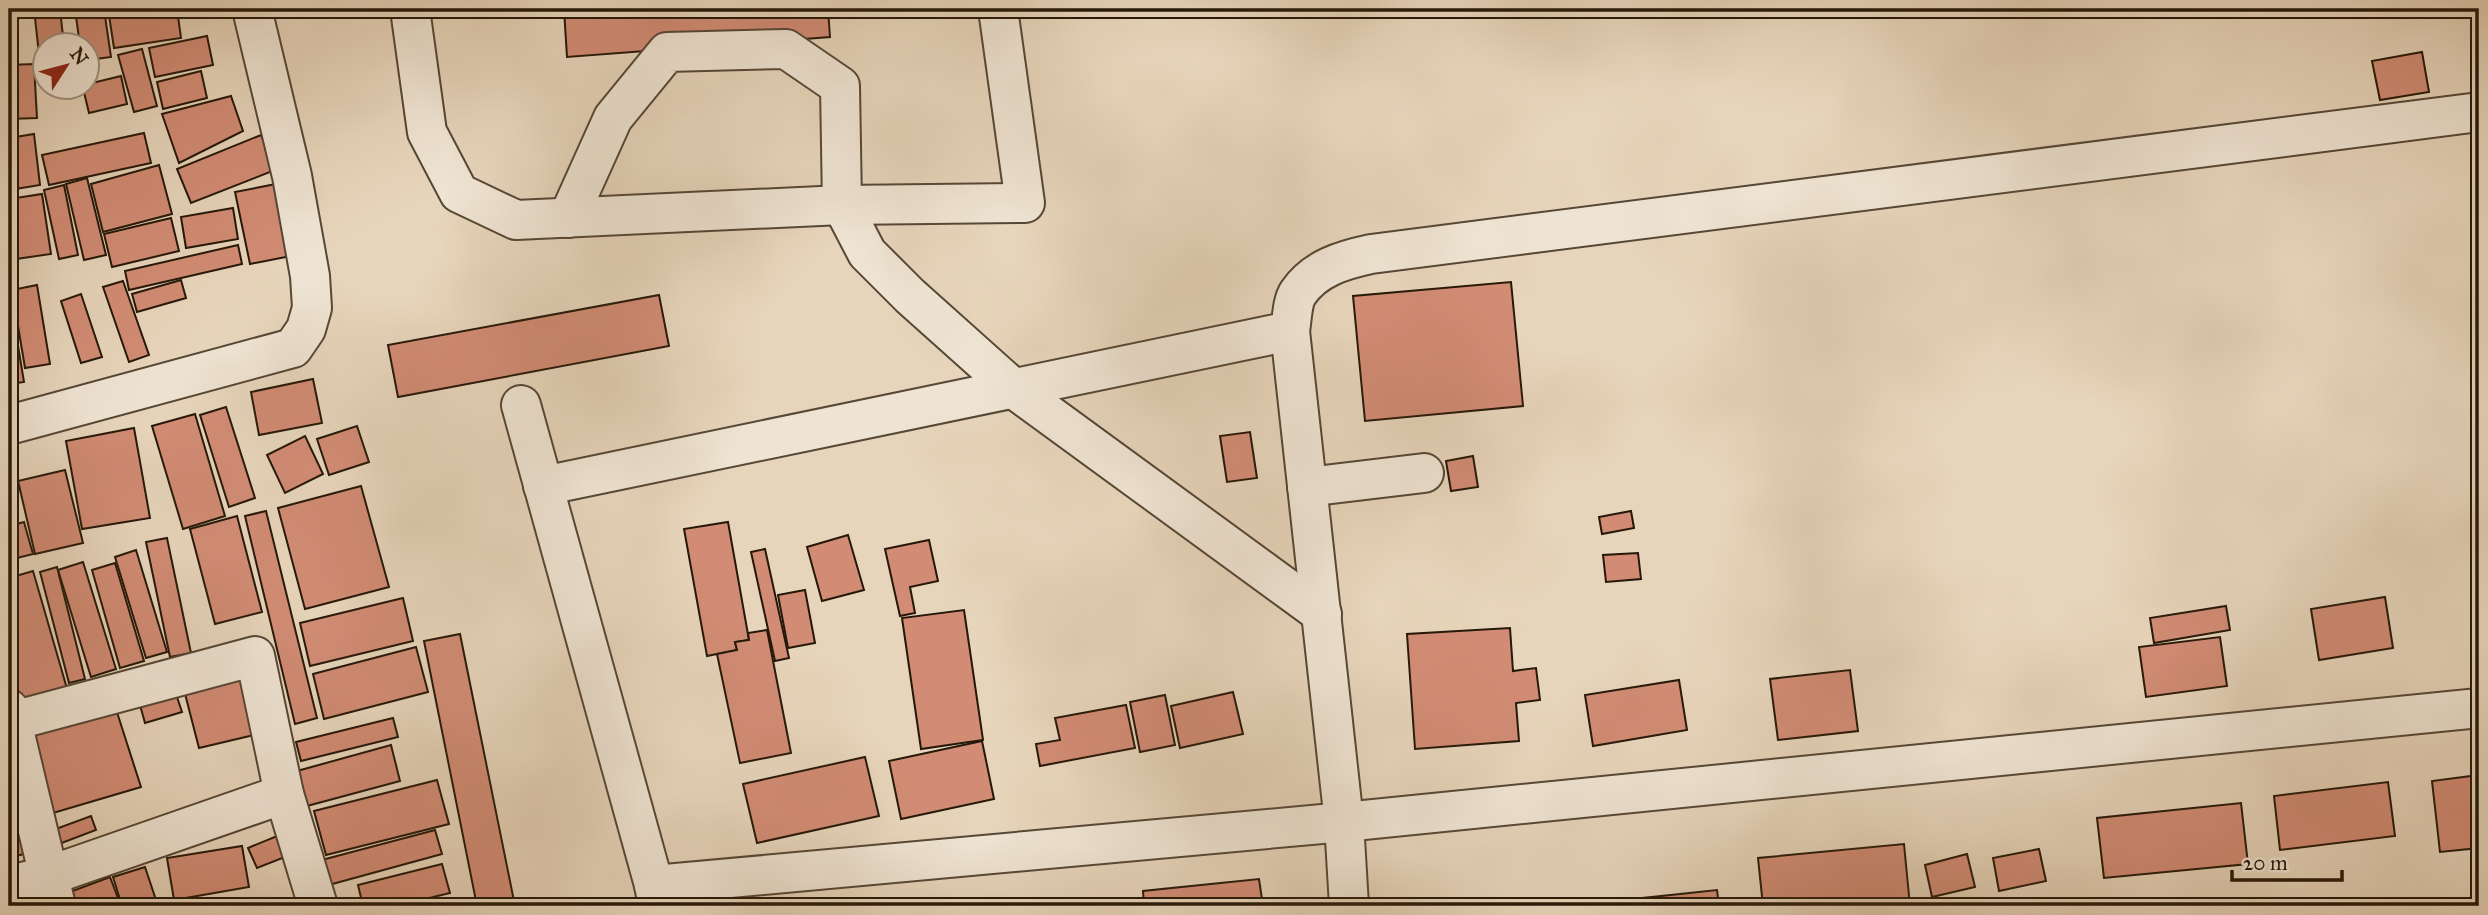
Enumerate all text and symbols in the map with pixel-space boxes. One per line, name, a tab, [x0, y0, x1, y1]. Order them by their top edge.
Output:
north arrow	[32, 32, 102, 102]
text: N	[65, 43, 93, 70]
scale bar	[2232, 838, 2343, 882]
text: 20 m	[2243, 850, 2288, 876]

